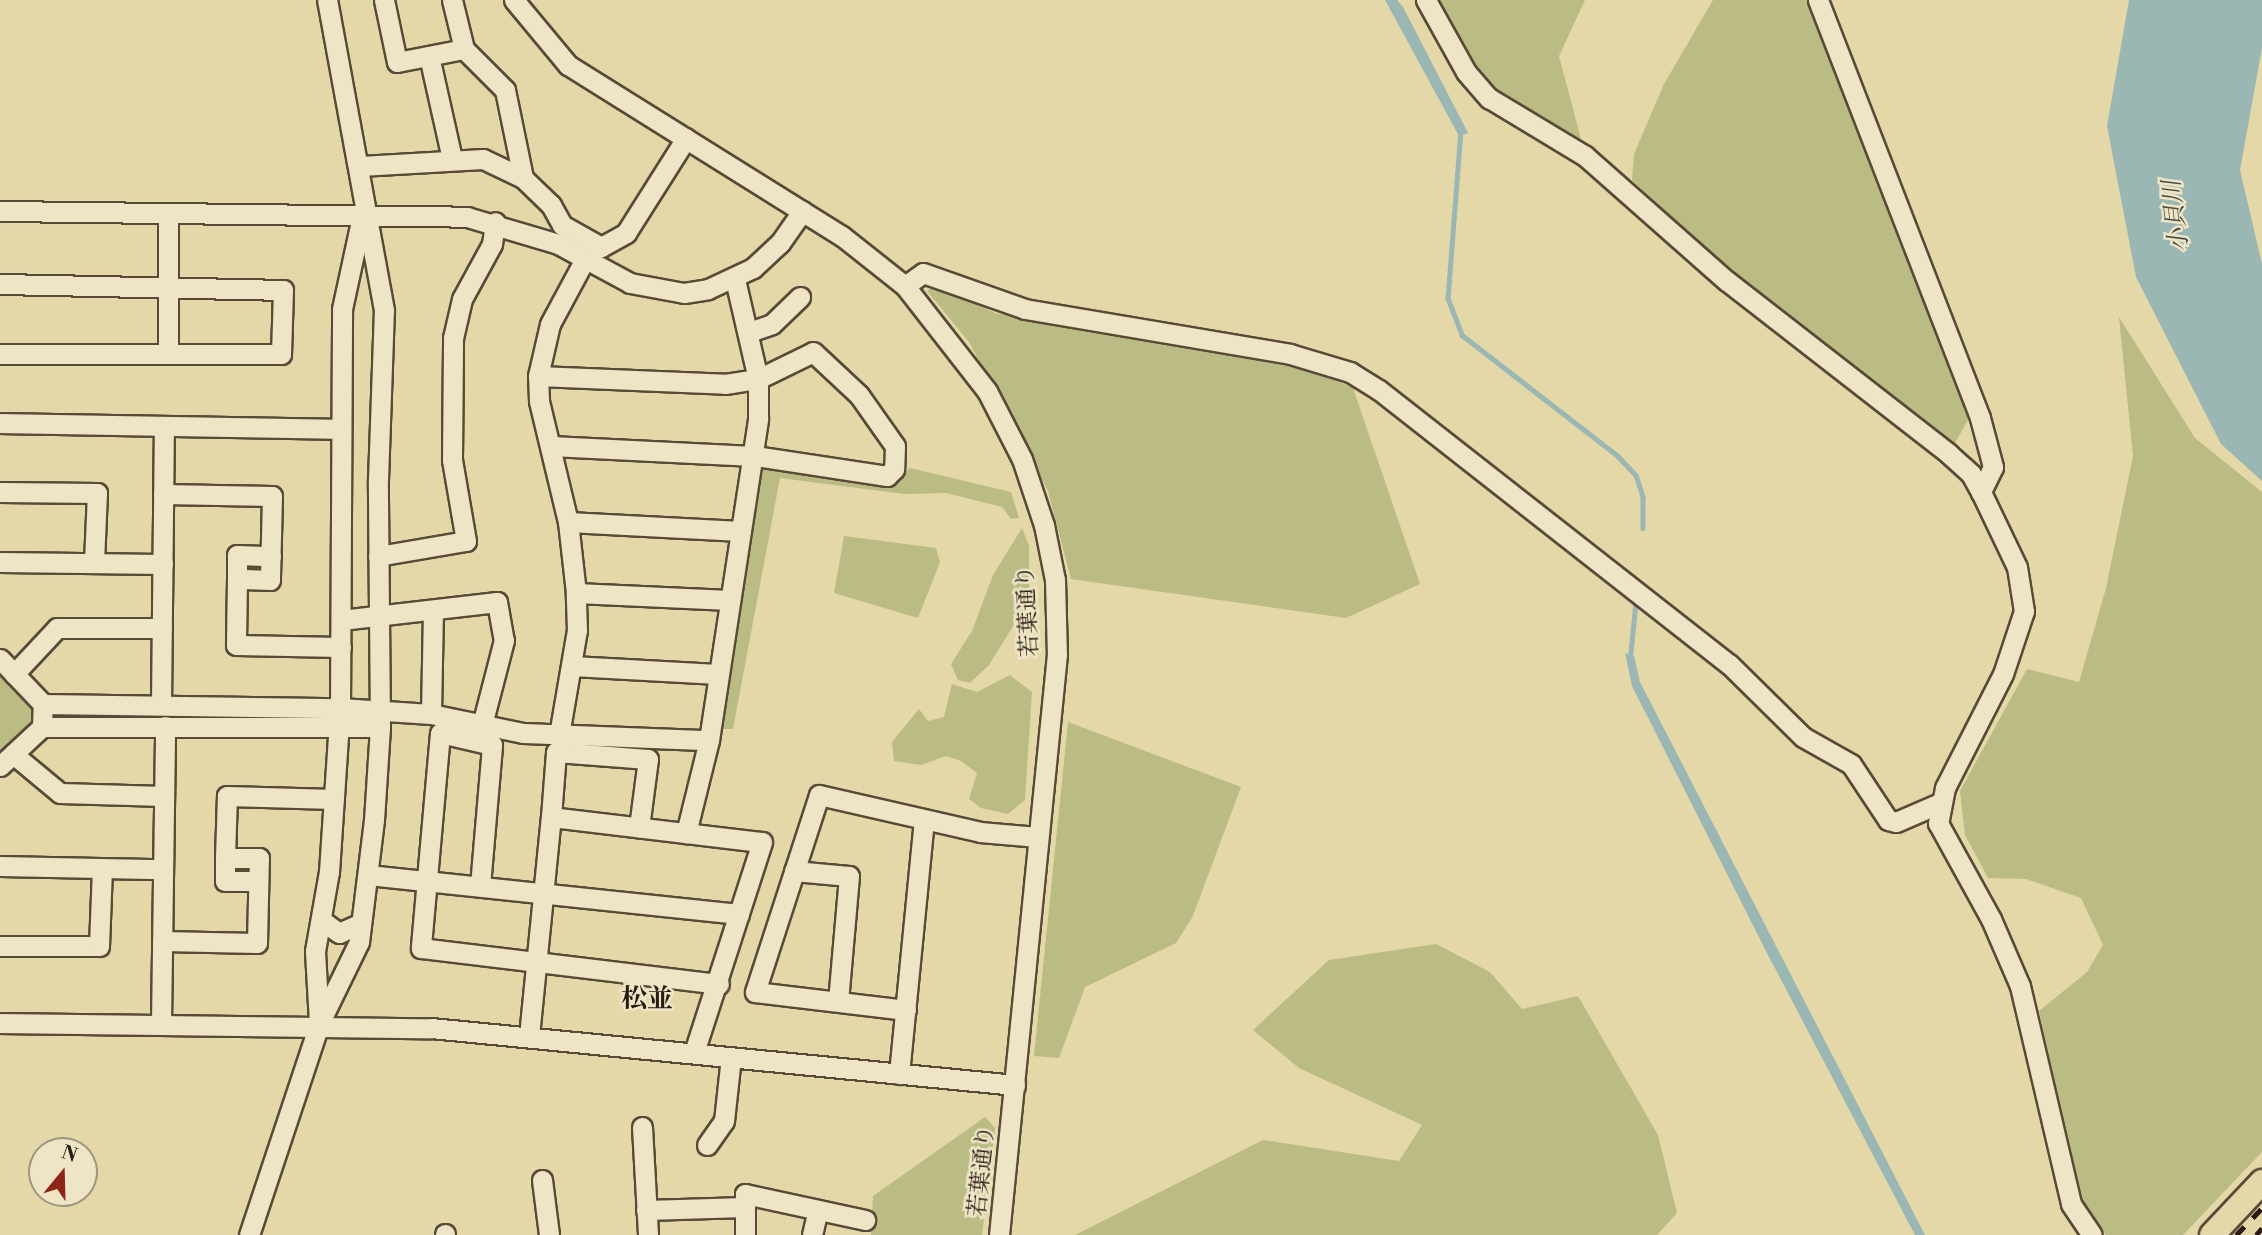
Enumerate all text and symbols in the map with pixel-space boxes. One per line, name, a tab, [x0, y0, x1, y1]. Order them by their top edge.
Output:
water label: 小貝川	[2158, 179, 2196, 253]
street label: 若葉通り	[1012, 564, 1044, 658]
district label: 松並	[621, 984, 673, 1016]
street label: 若葉通り	[963, 1124, 1001, 1218]
north arrow	[28, 1137, 98, 1207]
text: N	[58, 1140, 80, 1168]

